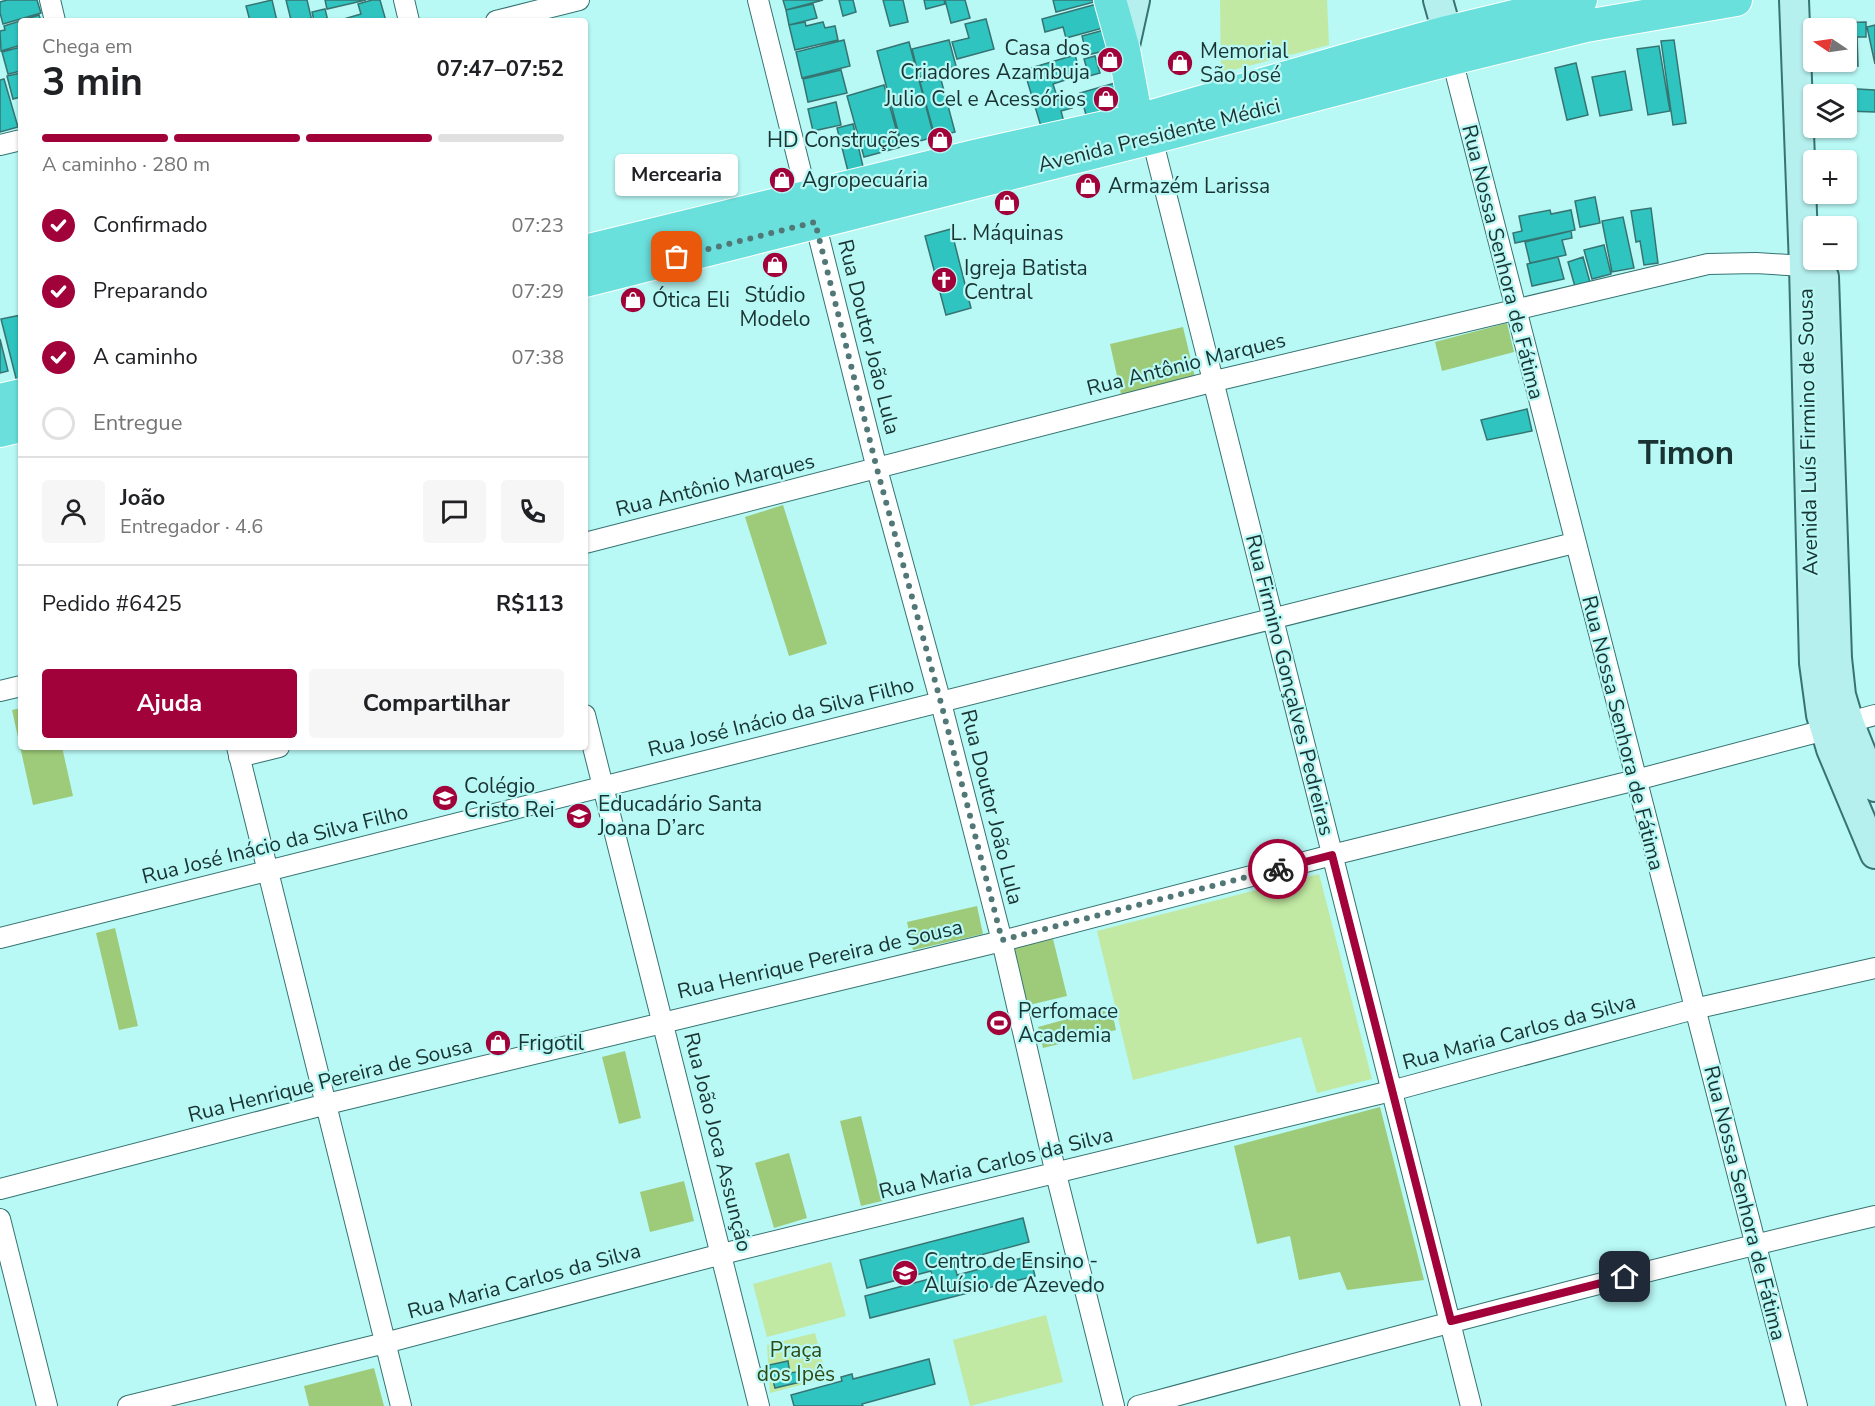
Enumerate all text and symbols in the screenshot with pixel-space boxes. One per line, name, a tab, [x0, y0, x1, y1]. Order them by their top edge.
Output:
north arrow	[1803, 18, 1857, 72]
map controls	[1803, 18, 1857, 270]
text: Chega em	[42, 33, 133, 60]
place label: Casa dos Criadores Azambuja	[900, 34, 1090, 86]
place label: Memorial São José	[1200, 37, 1289, 89]
shop icon: Casa dos Criadores Azambuja	[1095, 45, 1125, 75]
shop icon: Memorial São José	[1165, 48, 1195, 78]
text: 07:47–07:52	[436, 54, 564, 84]
text: 3 min	[42, 56, 143, 109]
shop icon: Julio Cel e Acessórios	[1091, 84, 1121, 114]
button: layers	[1803, 84, 1857, 138]
place label: Julio Cel e Acessórios	[884, 85, 1086, 113]
street label: Avenida Presidente Médici	[1035, 91, 1283, 179]
street label: Rua Nossa Senhora de Fátima	[1455, 122, 1551, 402]
shop icon: HD Construções	[925, 125, 955, 155]
place label: HD Construções	[767, 126, 920, 154]
button: +	[1803, 150, 1857, 204]
text: A caminho · 280 m	[42, 151, 210, 178]
callout: Mercearia	[616, 155, 738, 197]
text: Mercearia	[631, 161, 722, 188]
shop icon: Agropecuária	[767, 165, 797, 195]
place label: Agropecuária	[802, 166, 928, 194]
shop icon: Armazém Larissa	[1073, 171, 1103, 201]
place label: Armazém Larissa	[1108, 172, 1270, 200]
shop icon: L. Máquinas	[992, 188, 1022, 218]
icon: check	[42, 209, 75, 242]
text: Confirmado	[93, 210, 208, 240]
text: 07:23	[511, 212, 564, 239]
button: −	[1803, 216, 1857, 270]
place label: L. Máquinas	[951, 219, 1063, 247]
pin	[651, 231, 702, 282]
street label: Rua Doutor João Lula	[831, 236, 907, 438]
icon: bag	[660, 240, 693, 273]
shop icon: Stúdio Modelo	[760, 250, 790, 280]
place label: Igreja Batista Central	[964, 254, 1088, 306]
church icon: Igreja Batista Central	[929, 265, 959, 295]
icon: check	[42, 275, 75, 308]
text: Preparando	[93, 276, 208, 306]
text: 07:29	[511, 278, 564, 305]
place label: Stúdio Modelo	[740, 281, 810, 333]
shop icon: Ótica Eli	[618, 285, 648, 315]
place label: Ótica Eli	[652, 286, 730, 314]
street label: Avenida Luís Firmino de Sousa	[1791, 288, 1825, 576]
street label: Rua Antônio Marques	[1084, 326, 1288, 402]
icon: check	[42, 341, 75, 374]
text: A caminho	[93, 342, 198, 372]
text: 07:38	[511, 344, 564, 371]
text: Entregue	[93, 408, 182, 438]
district label: Timon	[1638, 431, 1734, 476]
street label: Rua Antônio Marques	[613, 447, 817, 523]
button: person	[42, 480, 105, 543]
button: chat	[423, 480, 486, 543]
button: phone	[501, 480, 564, 543]
text: João	[120, 483, 165, 513]
text: Entregador · 4.6	[120, 513, 263, 540]
street label: Rua Firmino Gonçalves Pedreiras	[1239, 532, 1341, 838]
text: Pedido #6425	[42, 589, 182, 619]
text: R$113	[496, 589, 564, 619]
street label: Rua Nossa Senhora de Fátima	[1575, 593, 1671, 873]
button: Ajuda	[42, 669, 297, 738]
button: Compartilhar	[309, 669, 564, 738]
street label: Rua José Inácio da Silva Filho	[645, 670, 917, 764]
street label: Rua Doutor João Lula	[954, 706, 1030, 908]
place label: Colégio Cristo Rei	[464, 772, 555, 824]
school or university icon: Colégio Cristo Rei	[430, 783, 460, 813]
place label: Educadário Santa Joana D’arc	[597, 790, 762, 842]
street label: Rua José Inácio da Silva Filho	[139, 797, 411, 891]
school or university icon: Educadário Santa Joana D’arc	[564, 801, 594, 831]
courier	[1248, 839, 1308, 899]
icon: bike	[1262, 853, 1295, 886]
street label: Rua Henrique Pereira de Sousa	[674, 912, 966, 1006]
street label: Rua Maria Carlos da Silva	[1399, 987, 1639, 1077]
place label: Perfomace Academia	[1018, 997, 1118, 1049]
sports icon: Perfomace Academia	[984, 1008, 1014, 1038]
shop icon: Frigotil	[483, 1028, 513, 1058]
place label: Frigotil	[518, 1029, 585, 1057]
street label: Rua João Joca Assunção	[677, 1029, 759, 1255]
street label: Rua Henrique Pereira de Sousa	[185, 1031, 475, 1129]
street label: Rua Nossa Senhora de Fátima	[1697, 1063, 1793, 1343]
street label: Rua Maria Carlos da Silva	[876, 1120, 1116, 1206]
street label: Rua Maria Carlos da Silva	[404, 1236, 644, 1326]
place label: Centro de Ensino - Aluísio de Azevedo	[924, 1247, 1105, 1299]
pin	[1599, 1251, 1650, 1302]
school or university icon: Centro de Ensino - Aluísio de Azevedo	[890, 1258, 920, 1288]
icon: home	[1608, 1260, 1641, 1293]
park label: Praça dos Ipês	[757, 1336, 835, 1388]

